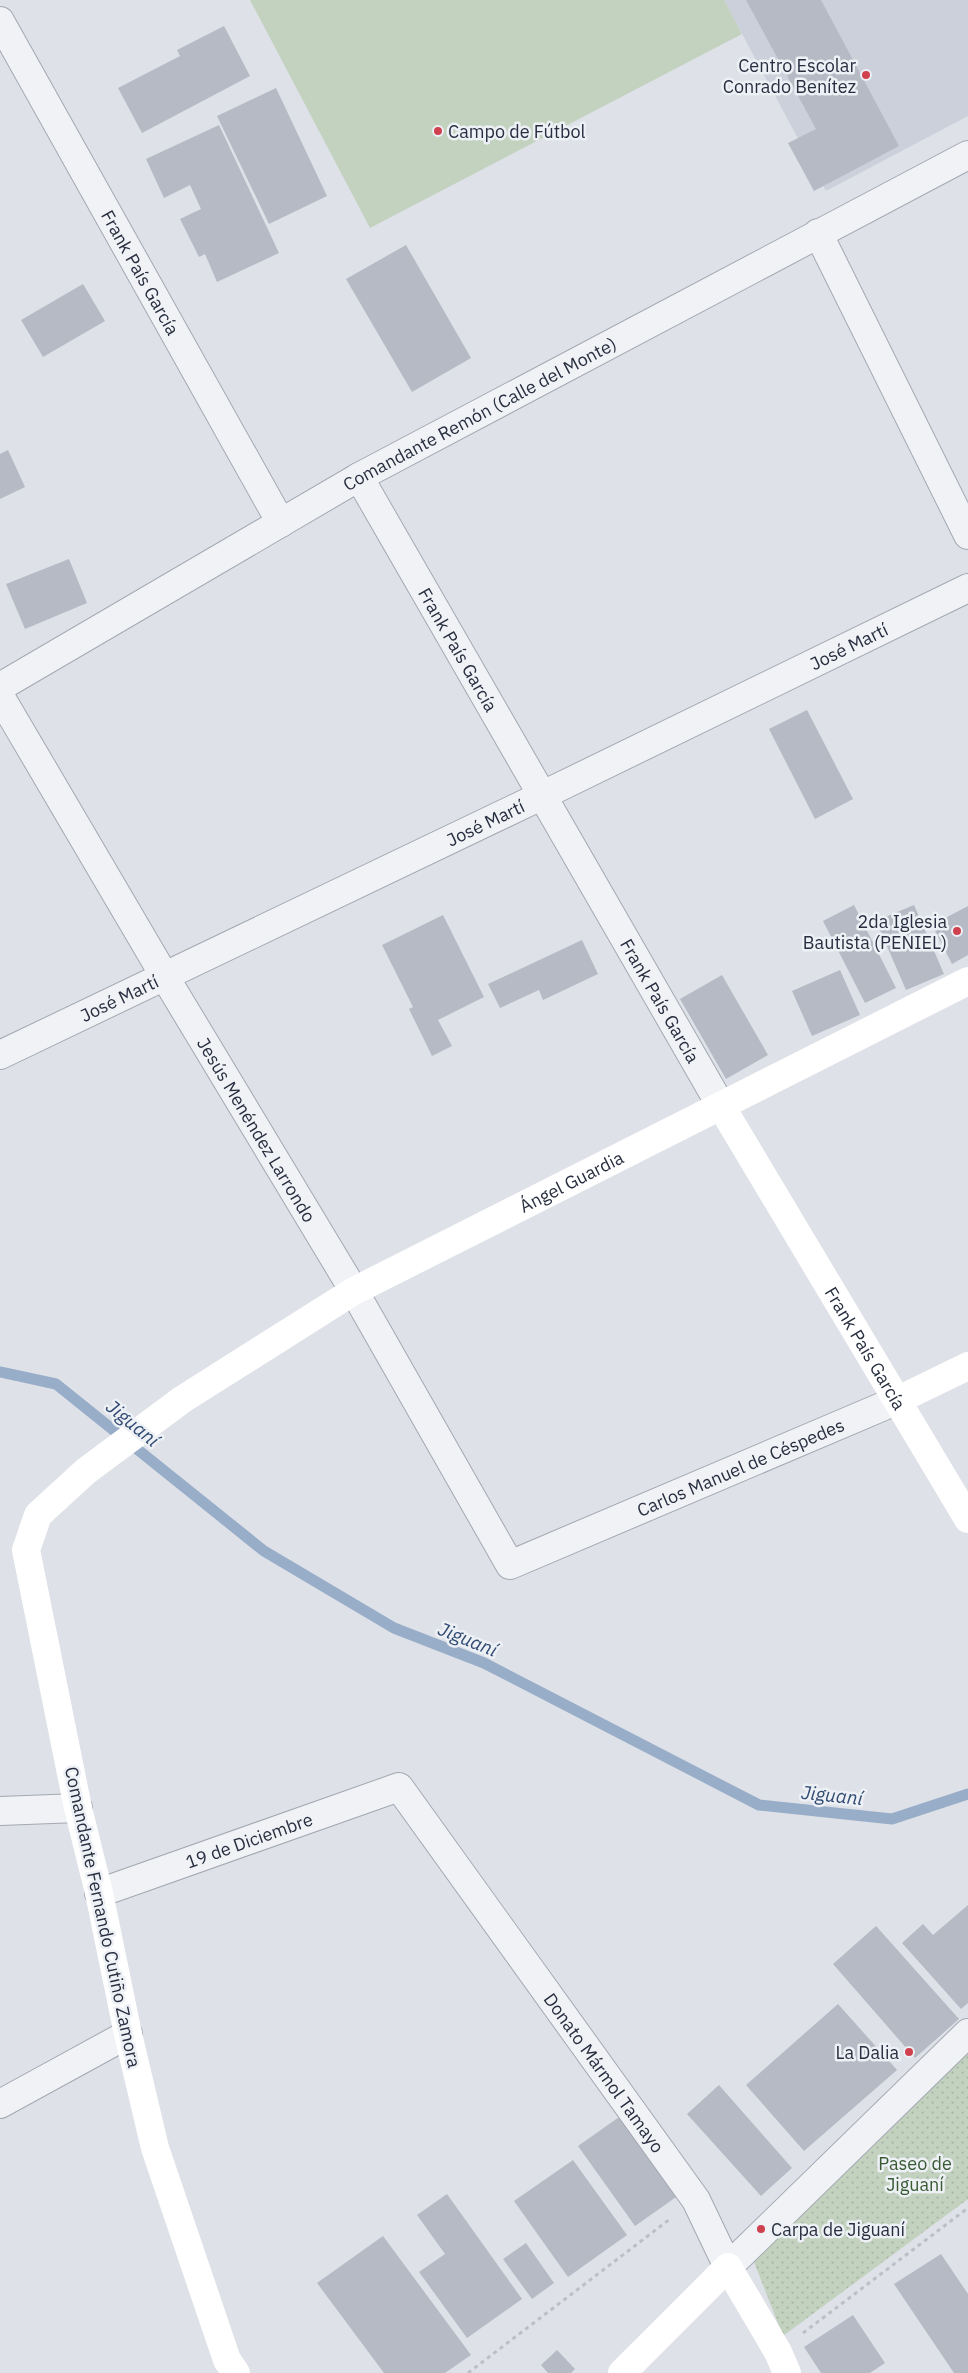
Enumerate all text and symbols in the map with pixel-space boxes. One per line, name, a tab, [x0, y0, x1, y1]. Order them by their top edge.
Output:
place label: Centro Escolar Conrado Benítez	[723, 54, 856, 98]
marker: Centro Escolar Conrado Benítez	[860, 69, 872, 81]
place label: Campo de Fútbol	[448, 120, 586, 143]
marker: Campo de Fútbol	[432, 125, 444, 137]
street label: Frank País García	[97, 206, 185, 339]
street label: Comandante Remón (Calle del Monte)	[338, 332, 620, 496]
street label: Frank País García	[413, 583, 503, 716]
street label: José Martí	[806, 617, 892, 675]
street label: José Martí	[442, 794, 529, 851]
place label: 2da Iglesia Bautista (PENIEL)	[803, 910, 947, 954]
marker: 2da Iglesia Bautista (PENIEL)	[951, 925, 963, 937]
street label: Frank País García	[615, 934, 705, 1067]
street label: José Martí	[76, 969, 162, 1026]
street label: Jesús Menéndez Larrondo	[192, 1033, 321, 1226]
street label: Ángel Guardia	[515, 1145, 627, 1217]
street label: Frank País García	[820, 1282, 912, 1414]
water label: Jiguaní	[102, 1394, 166, 1453]
street label: Carlos Manuel de Céspedes	[633, 1413, 848, 1521]
water label: Jiguaní	[435, 1616, 503, 1662]
street label: Comandante Fernando Cutiño Zamora	[60, 1764, 146, 2070]
water label: Jiguaní	[800, 1780, 866, 1810]
street label: 19 de Diciembre	[182, 1807, 316, 1873]
street label: Donato Mármol Tamayo	[539, 1988, 670, 2157]
place label: La Dalia	[835, 2041, 899, 2064]
marker: La Dalia	[903, 2046, 915, 2058]
park label: Paseo de Jiguaní	[878, 2152, 952, 2196]
place label: Carpa de Jiguaní	[771, 2218, 905, 2241]
marker: Carpa de Jiguaní	[755, 2223, 767, 2235]

